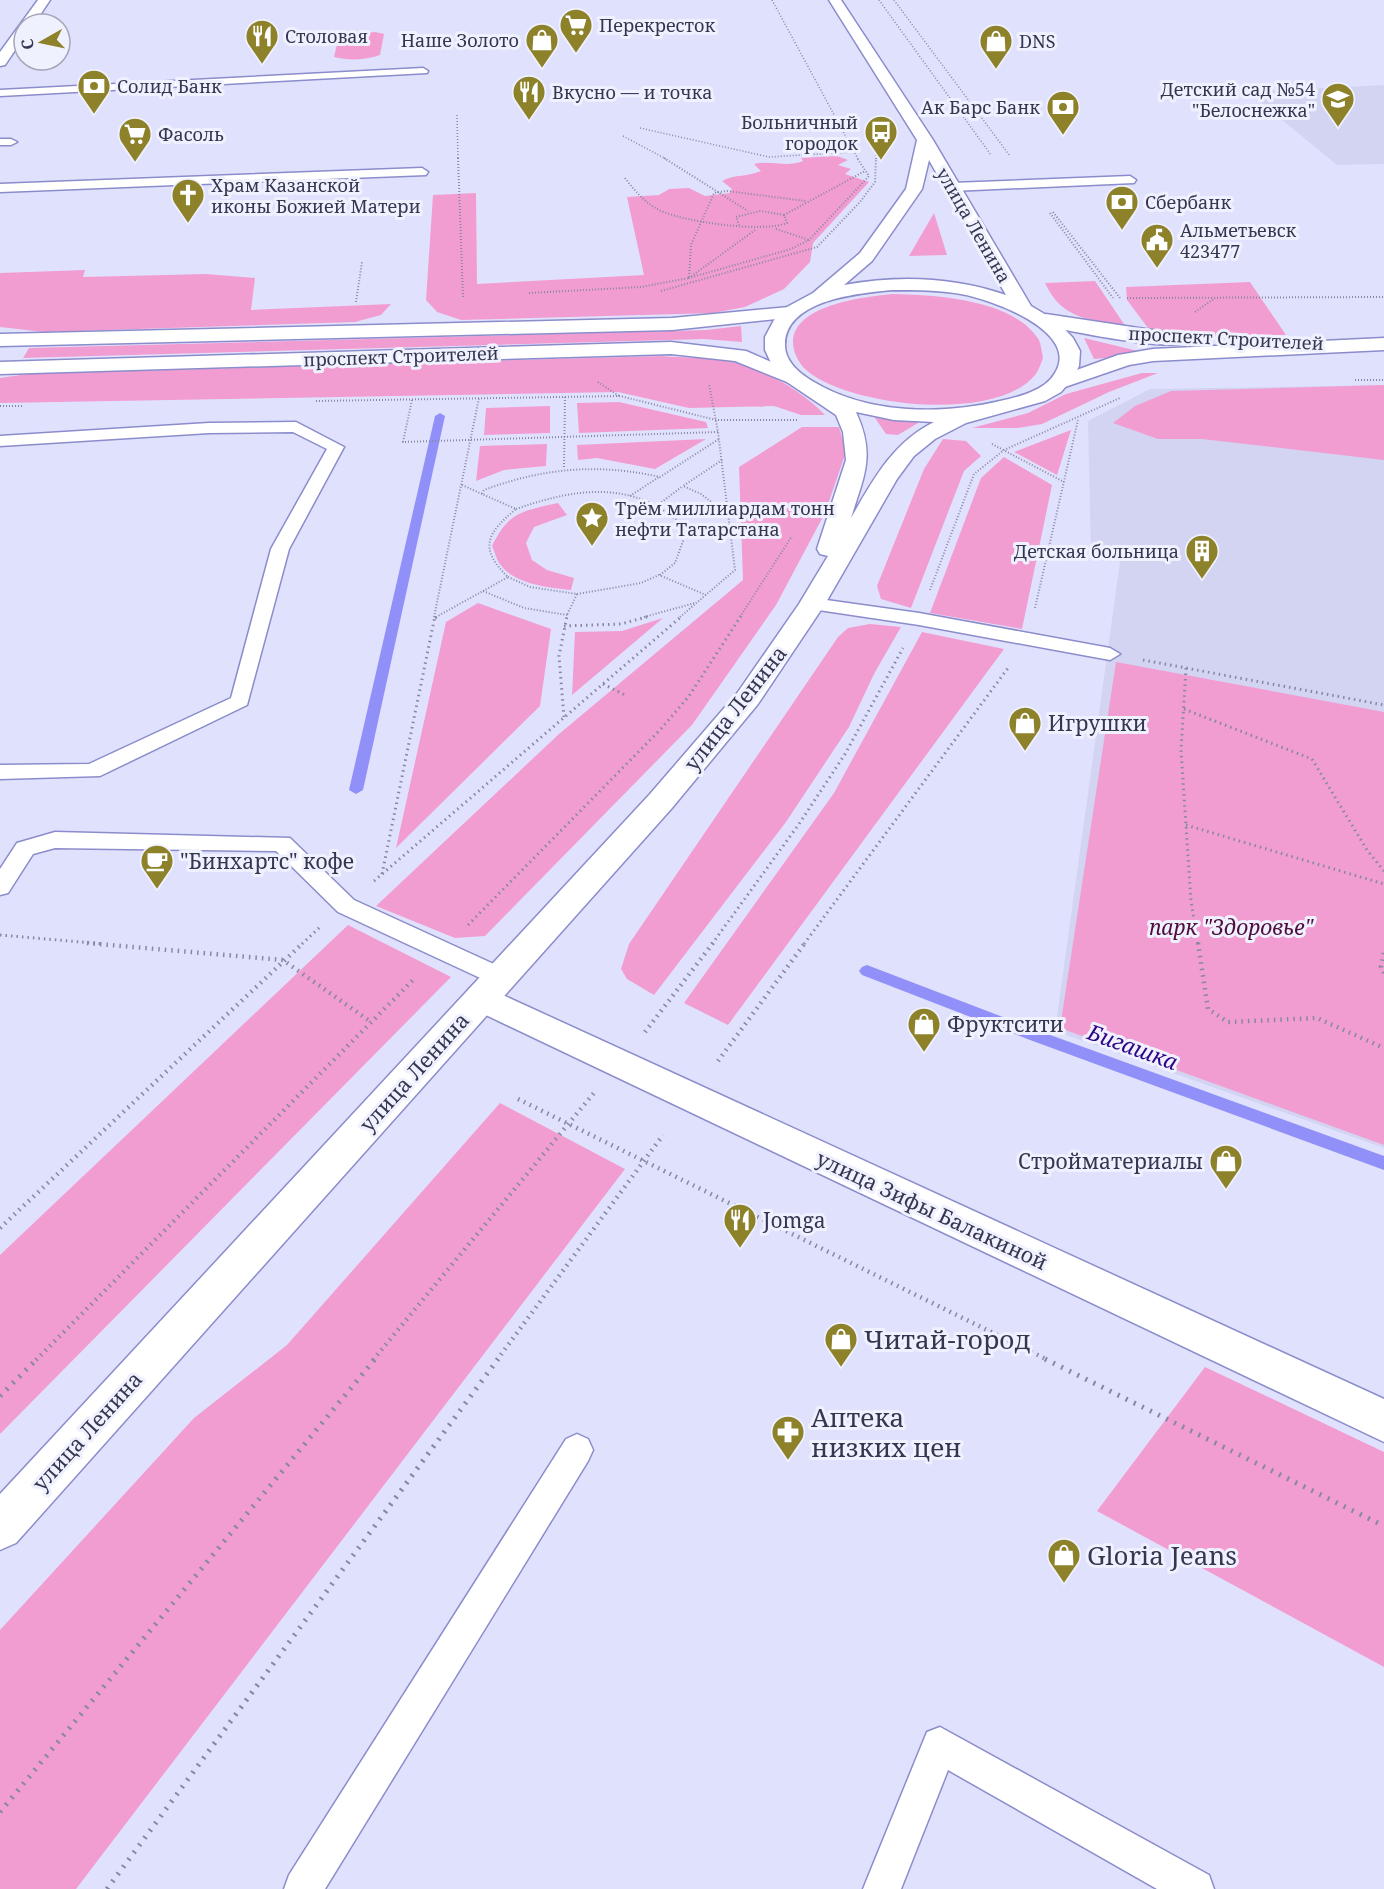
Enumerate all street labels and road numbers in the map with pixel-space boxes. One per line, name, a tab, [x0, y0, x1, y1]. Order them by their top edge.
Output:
street label: улица Ленина	[931, 163, 1017, 287]
street label: проспект Строителей	[1128, 321, 1324, 355]
street label: проспект Строителей	[303, 341, 499, 371]
street label: улица Ленина	[677, 640, 793, 776]
street label: улица Ленина	[353, 1006, 475, 1138]
street label: улица Зифы Балакиной	[812, 1144, 1052, 1276]
street label: улица Ленина	[26, 1365, 148, 1497]

